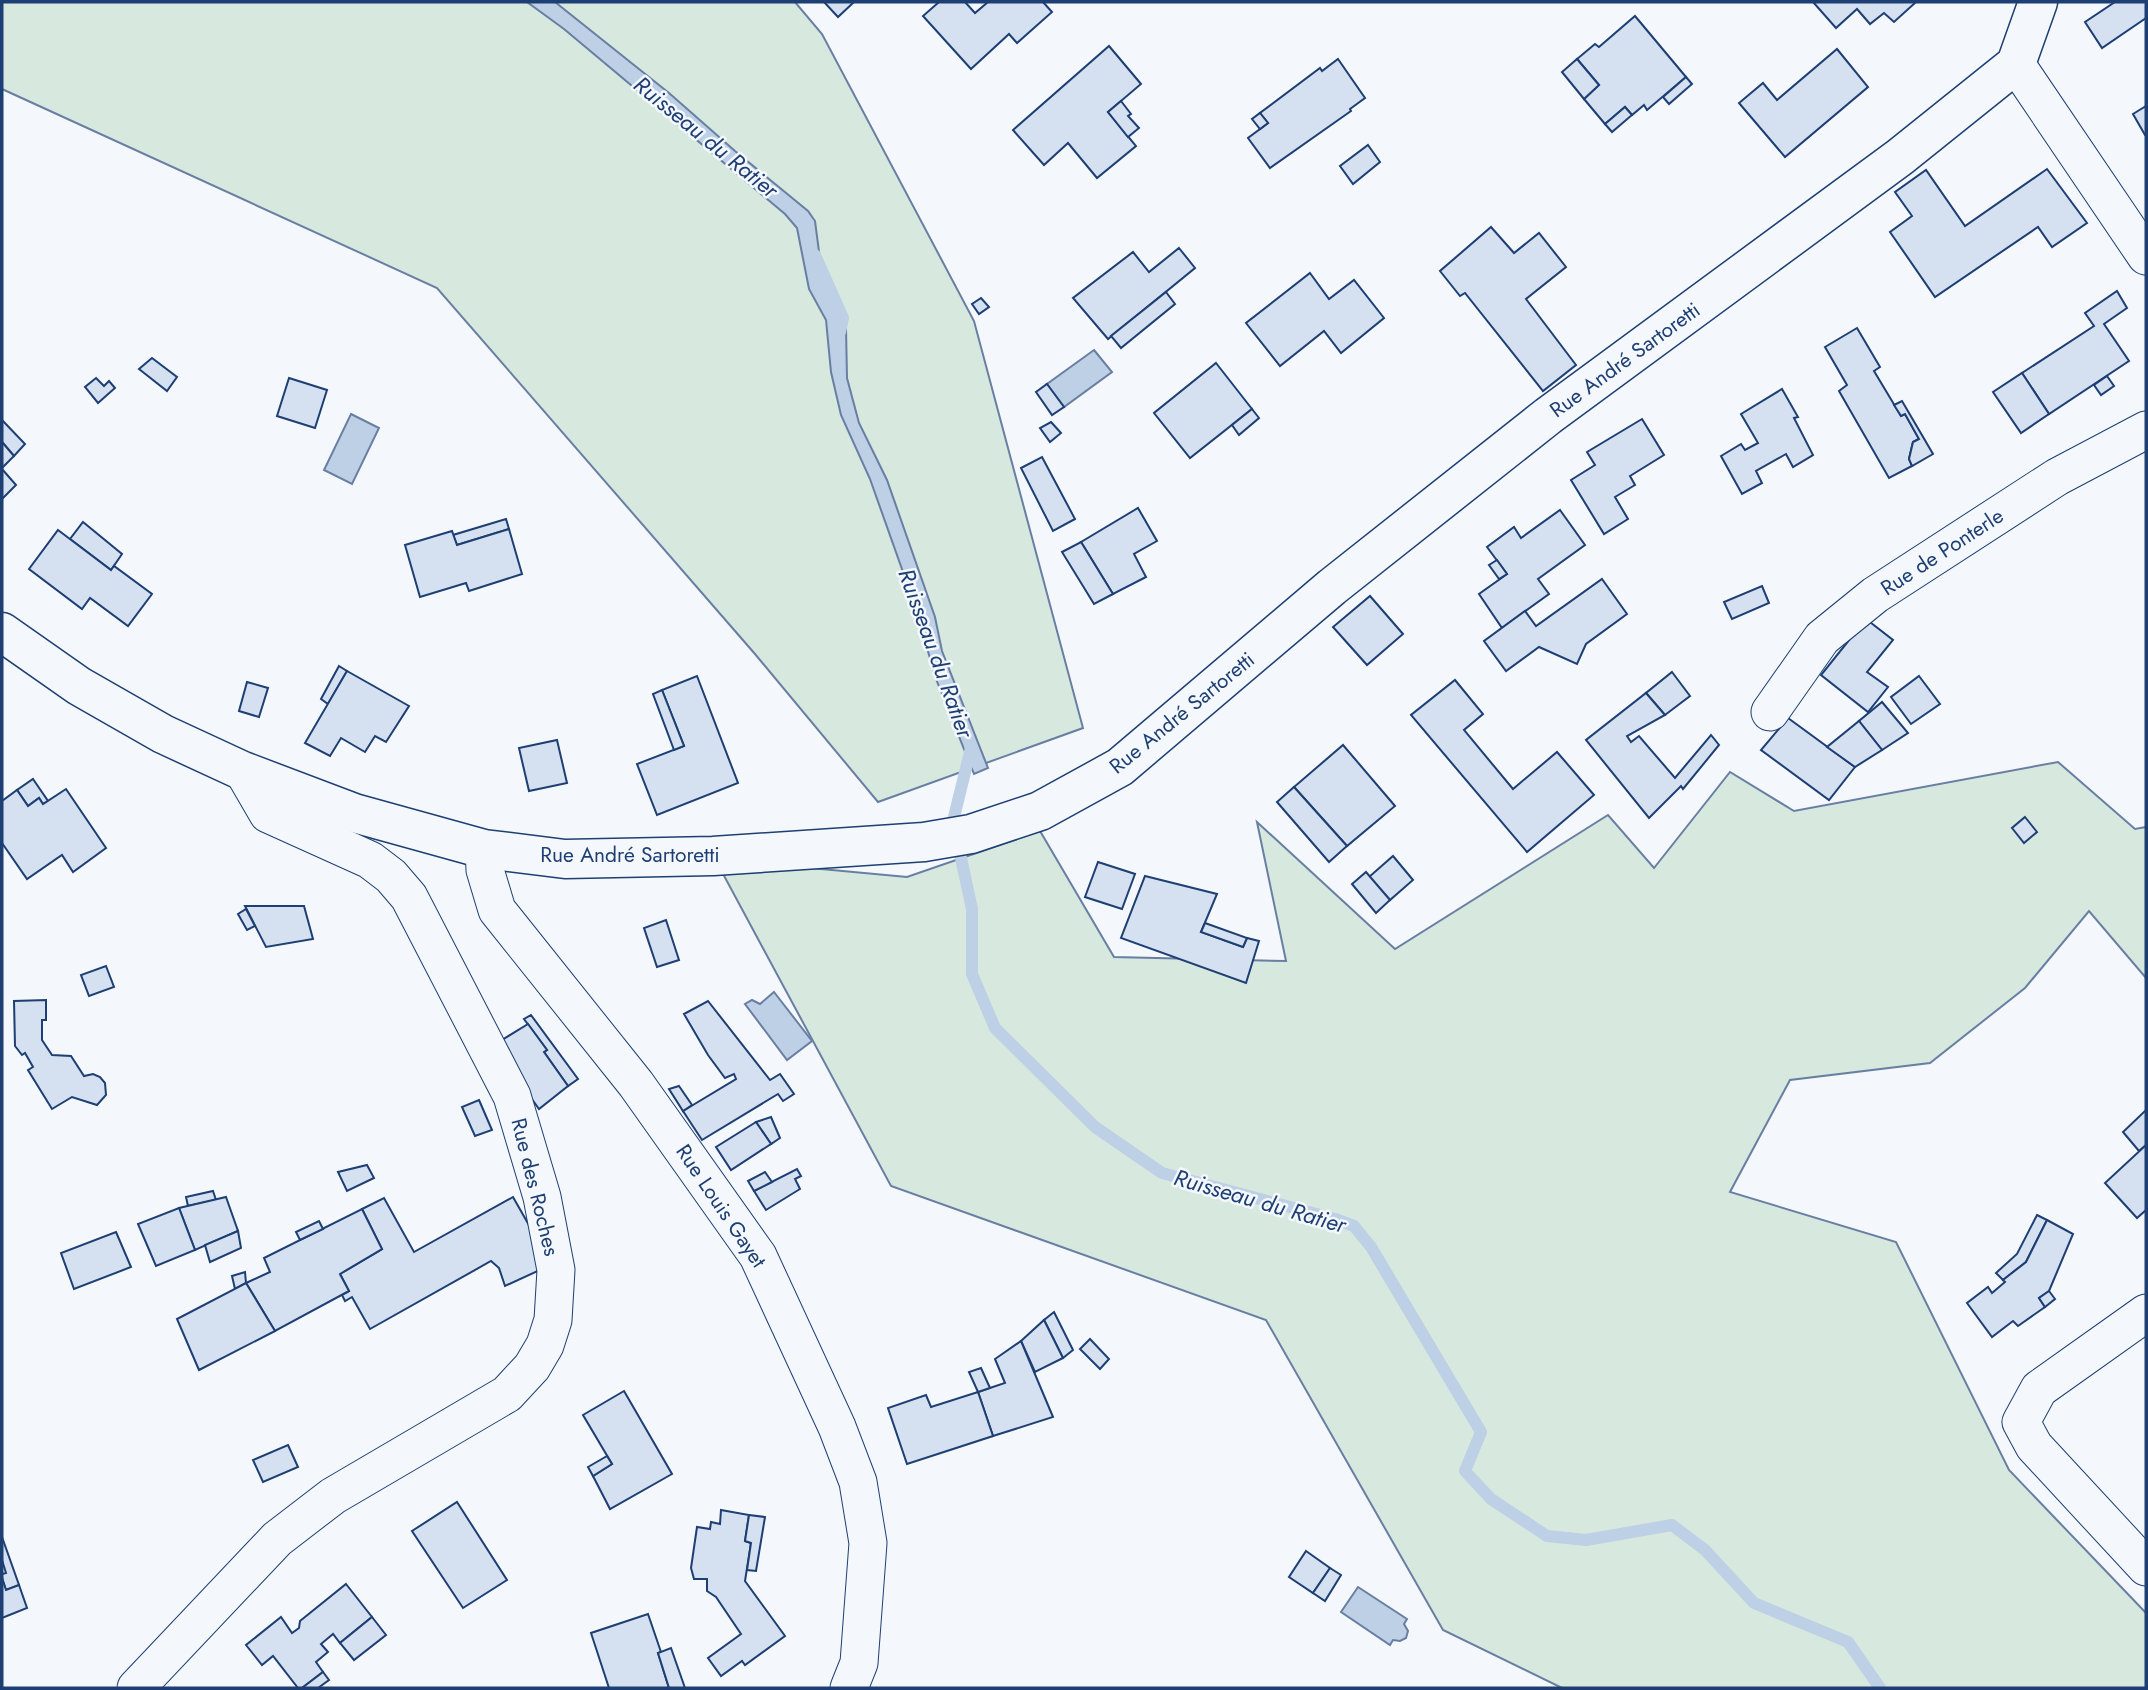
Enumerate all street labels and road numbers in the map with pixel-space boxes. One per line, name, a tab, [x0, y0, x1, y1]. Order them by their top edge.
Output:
street label: Rue André Sartoretti	[1544, 295, 1706, 425]
street label: Rue de Ponterle	[1875, 501, 2009, 603]
street label: Rue André Sartoretti	[1103, 645, 1261, 781]
street label: Rue André Sartoretti	[540, 840, 720, 870]
street label: Rue des Roches	[503, 1115, 567, 1259]
street label: Rue Louis Gayet	[669, 1138, 773, 1274]

